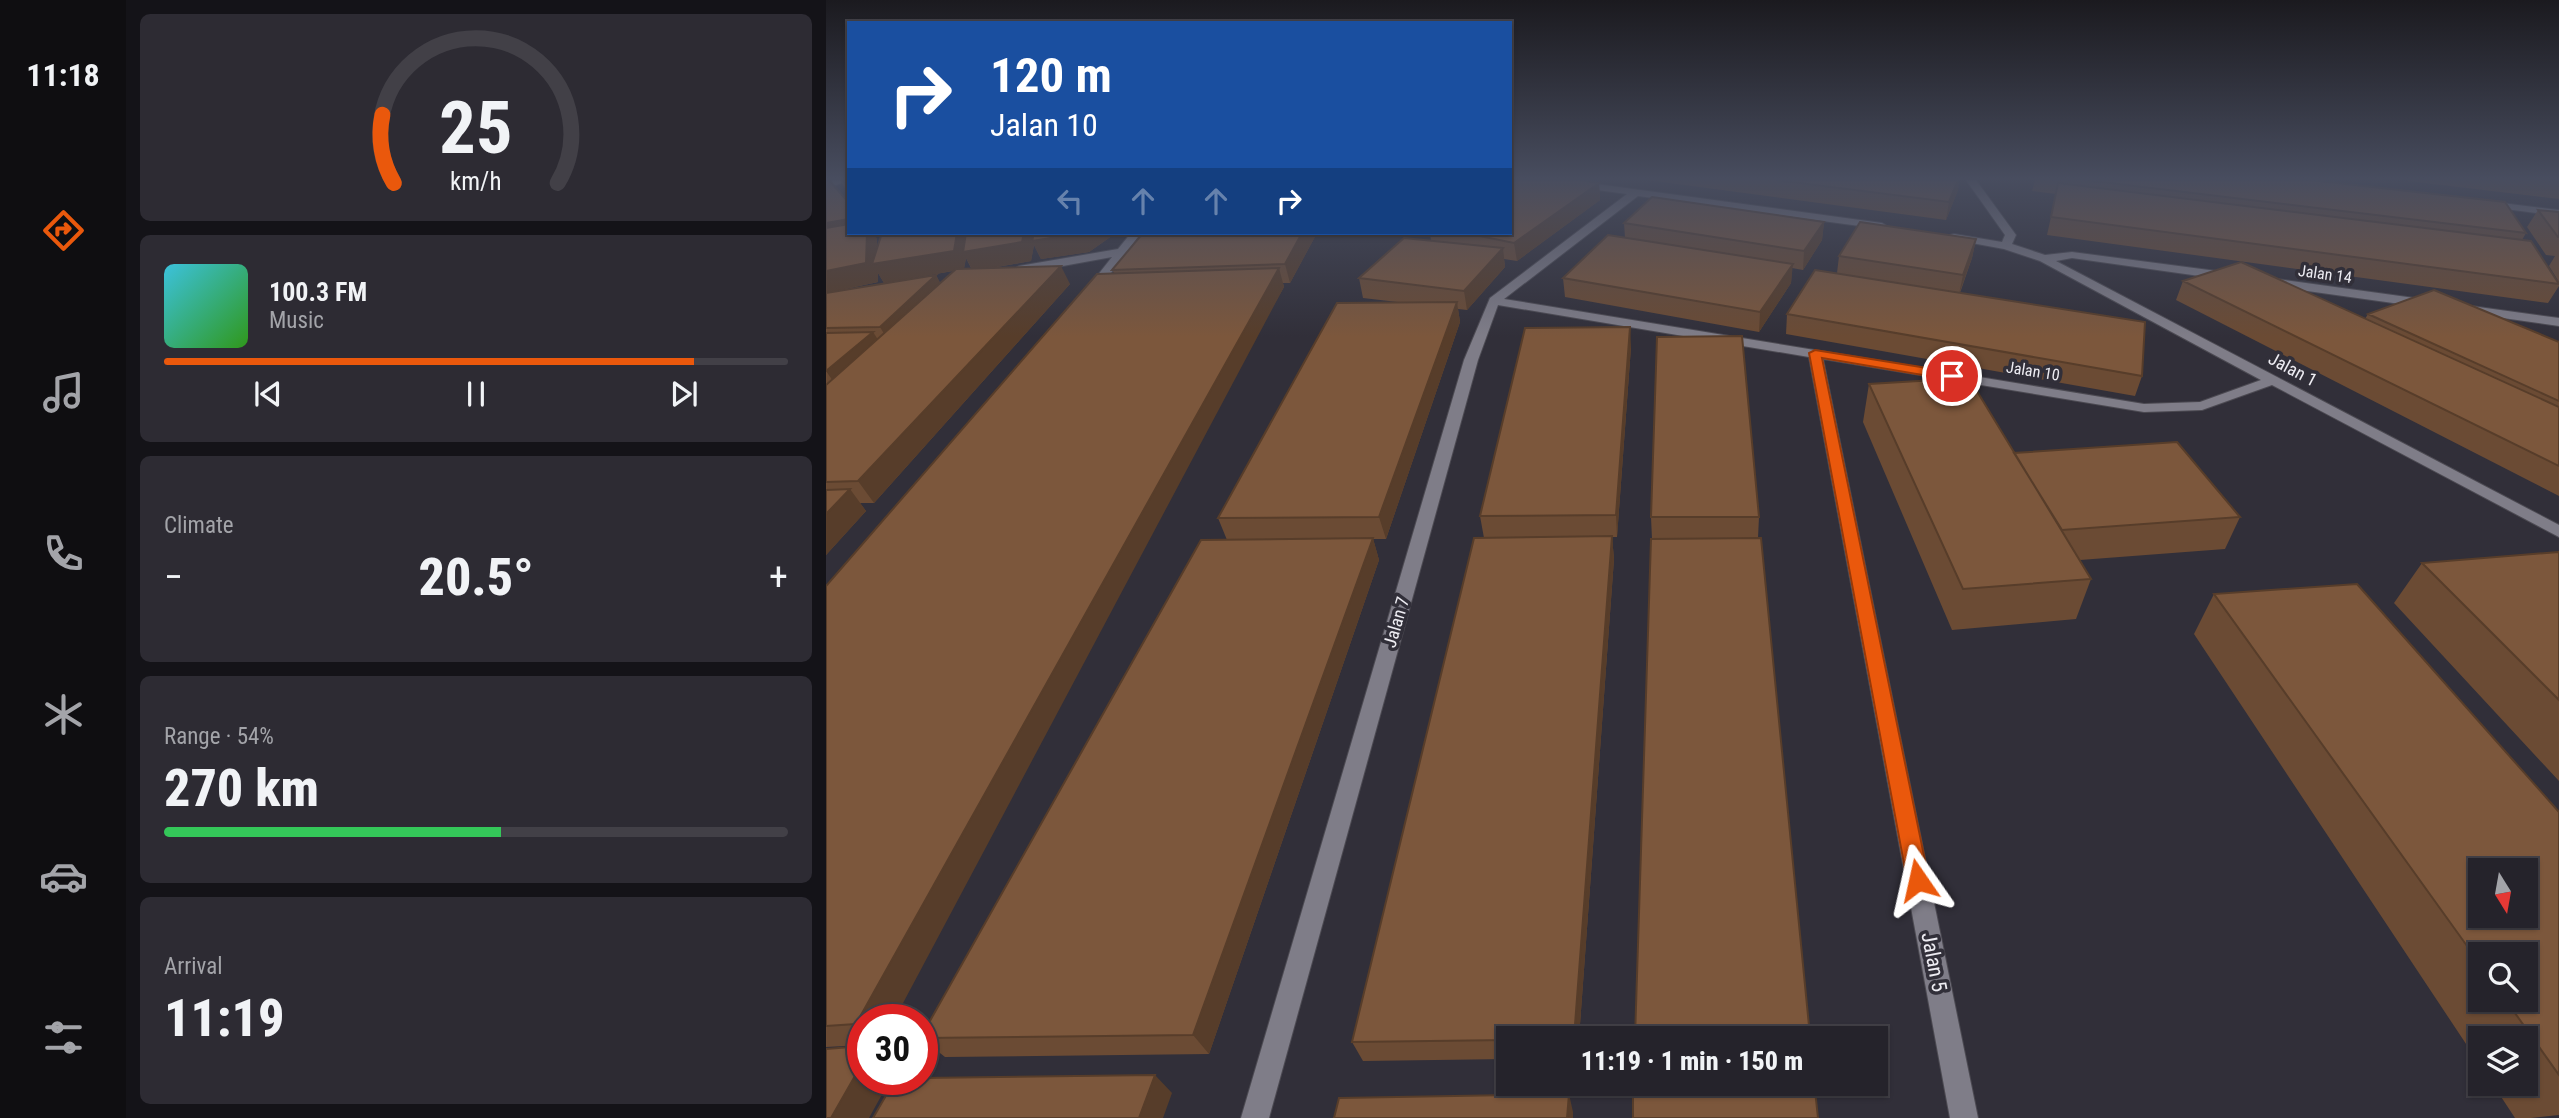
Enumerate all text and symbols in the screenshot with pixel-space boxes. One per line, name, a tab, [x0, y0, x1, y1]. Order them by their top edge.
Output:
text: 120 m	[990, 47, 1112, 104]
icon: right	[875, 49, 966, 140]
text: 11:18	[26, 56, 100, 94]
text: 25	[439, 86, 513, 172]
text: Jalan 10	[990, 106, 1098, 144]
text: km/h	[450, 167, 502, 196]
icon: left	[1051, 182, 1089, 220]
icon: ahead	[1124, 182, 1162, 220]
icon: ahead	[1197, 182, 1235, 220]
icon: right	[1270, 182, 1308, 220]
icon: directions	[39, 206, 88, 255]
street label: Jalan 14	[2297, 261, 2353, 287]
text: 100.3 FM	[269, 277, 367, 307]
text: Music	[269, 307, 324, 334]
pin	[1922, 346, 1982, 406]
street label: Jalan 1	[2265, 348, 2321, 390]
icon: arrive	[1933, 357, 1971, 395]
street label: Jalan 10	[2005, 357, 2061, 385]
icon: music	[39, 368, 88, 417]
icon: previous	[249, 375, 287, 413]
icon: pause	[457, 375, 495, 413]
icon: next	[665, 375, 703, 413]
text: Climate	[164, 512, 234, 539]
icon: phone	[39, 529, 88, 578]
text: 20.5°	[418, 547, 534, 608]
text: −	[164, 555, 183, 599]
text: +	[769, 555, 788, 599]
street label: Jalan 7	[1379, 594, 1413, 650]
icon: climate	[39, 690, 88, 739]
text: Range · 54%	[164, 723, 274, 750]
text: 270 km	[164, 758, 319, 819]
position arrow	[1881, 843, 1955, 917]
icon: car	[39, 852, 88, 901]
north arrow	[2468, 858, 2538, 928]
map controls	[2468, 858, 2538, 1096]
street label: Jalan 5	[1916, 930, 1952, 994]
button: search	[2468, 942, 2538, 1012]
text: Arrival	[164, 953, 223, 980]
text: 11:19	[164, 988, 284, 1049]
speed limit sign: 30	[847, 1004, 938, 1095]
icon: filters	[39, 1013, 88, 1062]
button: layers	[2468, 1026, 2538, 1096]
text: 11:19 · 1 min · 150 m	[1581, 1046, 1803, 1076]

